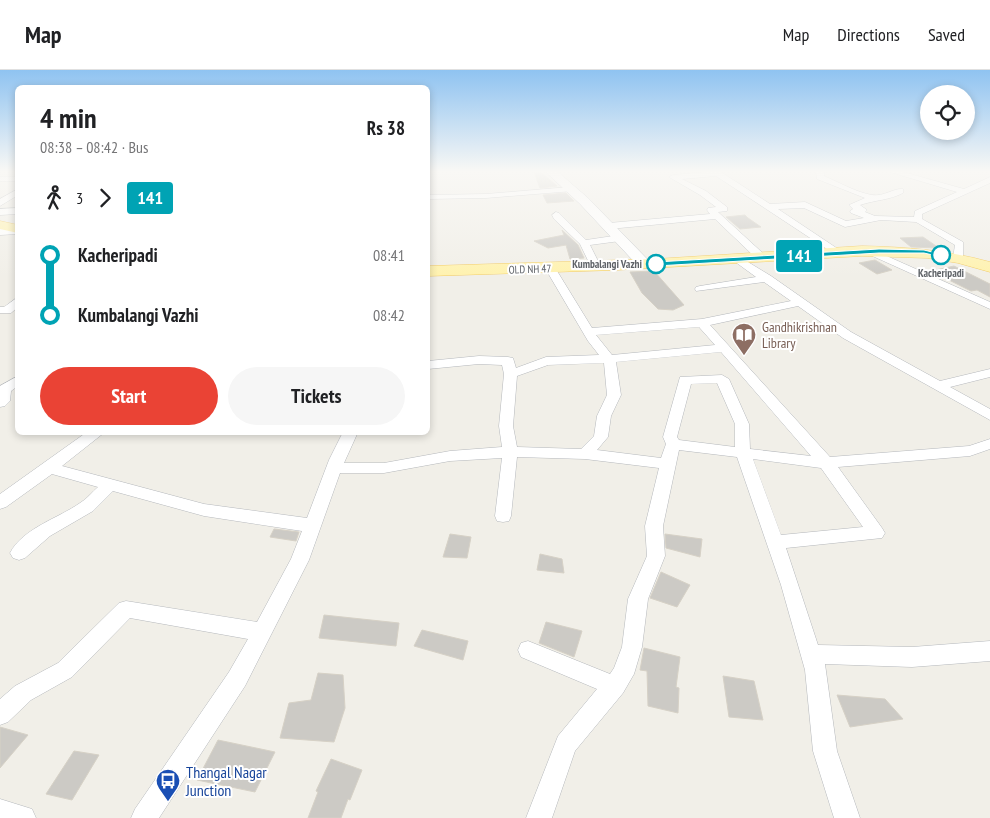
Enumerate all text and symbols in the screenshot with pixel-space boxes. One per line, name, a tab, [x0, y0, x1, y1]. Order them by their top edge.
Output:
text: Map	[25, 19, 62, 50]
text: Map	[783, 23, 809, 46]
text: Directions	[837, 23, 900, 46]
text: Saved	[928, 23, 965, 46]
map controls	[920, 85, 975, 140]
button: locate	[920, 85, 975, 140]
text: 4 min	[40, 99, 97, 136]
text: Rs 38	[367, 116, 405, 140]
text: 08:38 – 08:42 · Bus	[40, 137, 148, 157]
icon: walk	[40, 184, 68, 212]
icon: forward	[91, 184, 119, 212]
text: 141	[137, 186, 163, 209]
text: 3	[76, 188, 83, 208]
line badge: 141	[770, 240, 828, 272]
text: Kacheripadi	[78, 243, 158, 267]
text: 141	[786, 244, 812, 267]
text: 08:41	[373, 245, 405, 265]
marker: Kacheripadi	[931, 245, 951, 265]
marker: Kumbalangi Vazhi	[646, 254, 666, 274]
place label: Kumbalangi Vazhi	[572, 257, 643, 271]
street label: OLD NH 47	[508, 261, 552, 277]
place label: Kacheripadi	[918, 266, 965, 280]
text: Kumbalangi Vazhi	[78, 303, 199, 327]
text: 08:42	[373, 305, 405, 325]
place label: Gandhikrishnan Library	[762, 318, 837, 352]
library icon: Gandhikrishnan Library	[731, 322, 757, 356]
button: Start	[40, 367, 218, 425]
button: Tickets	[228, 367, 405, 425]
place label: Thangal Nagar Junction	[185, 762, 267, 800]
bus stop icon: Thangal Nagar Junction	[155, 768, 181, 802]

